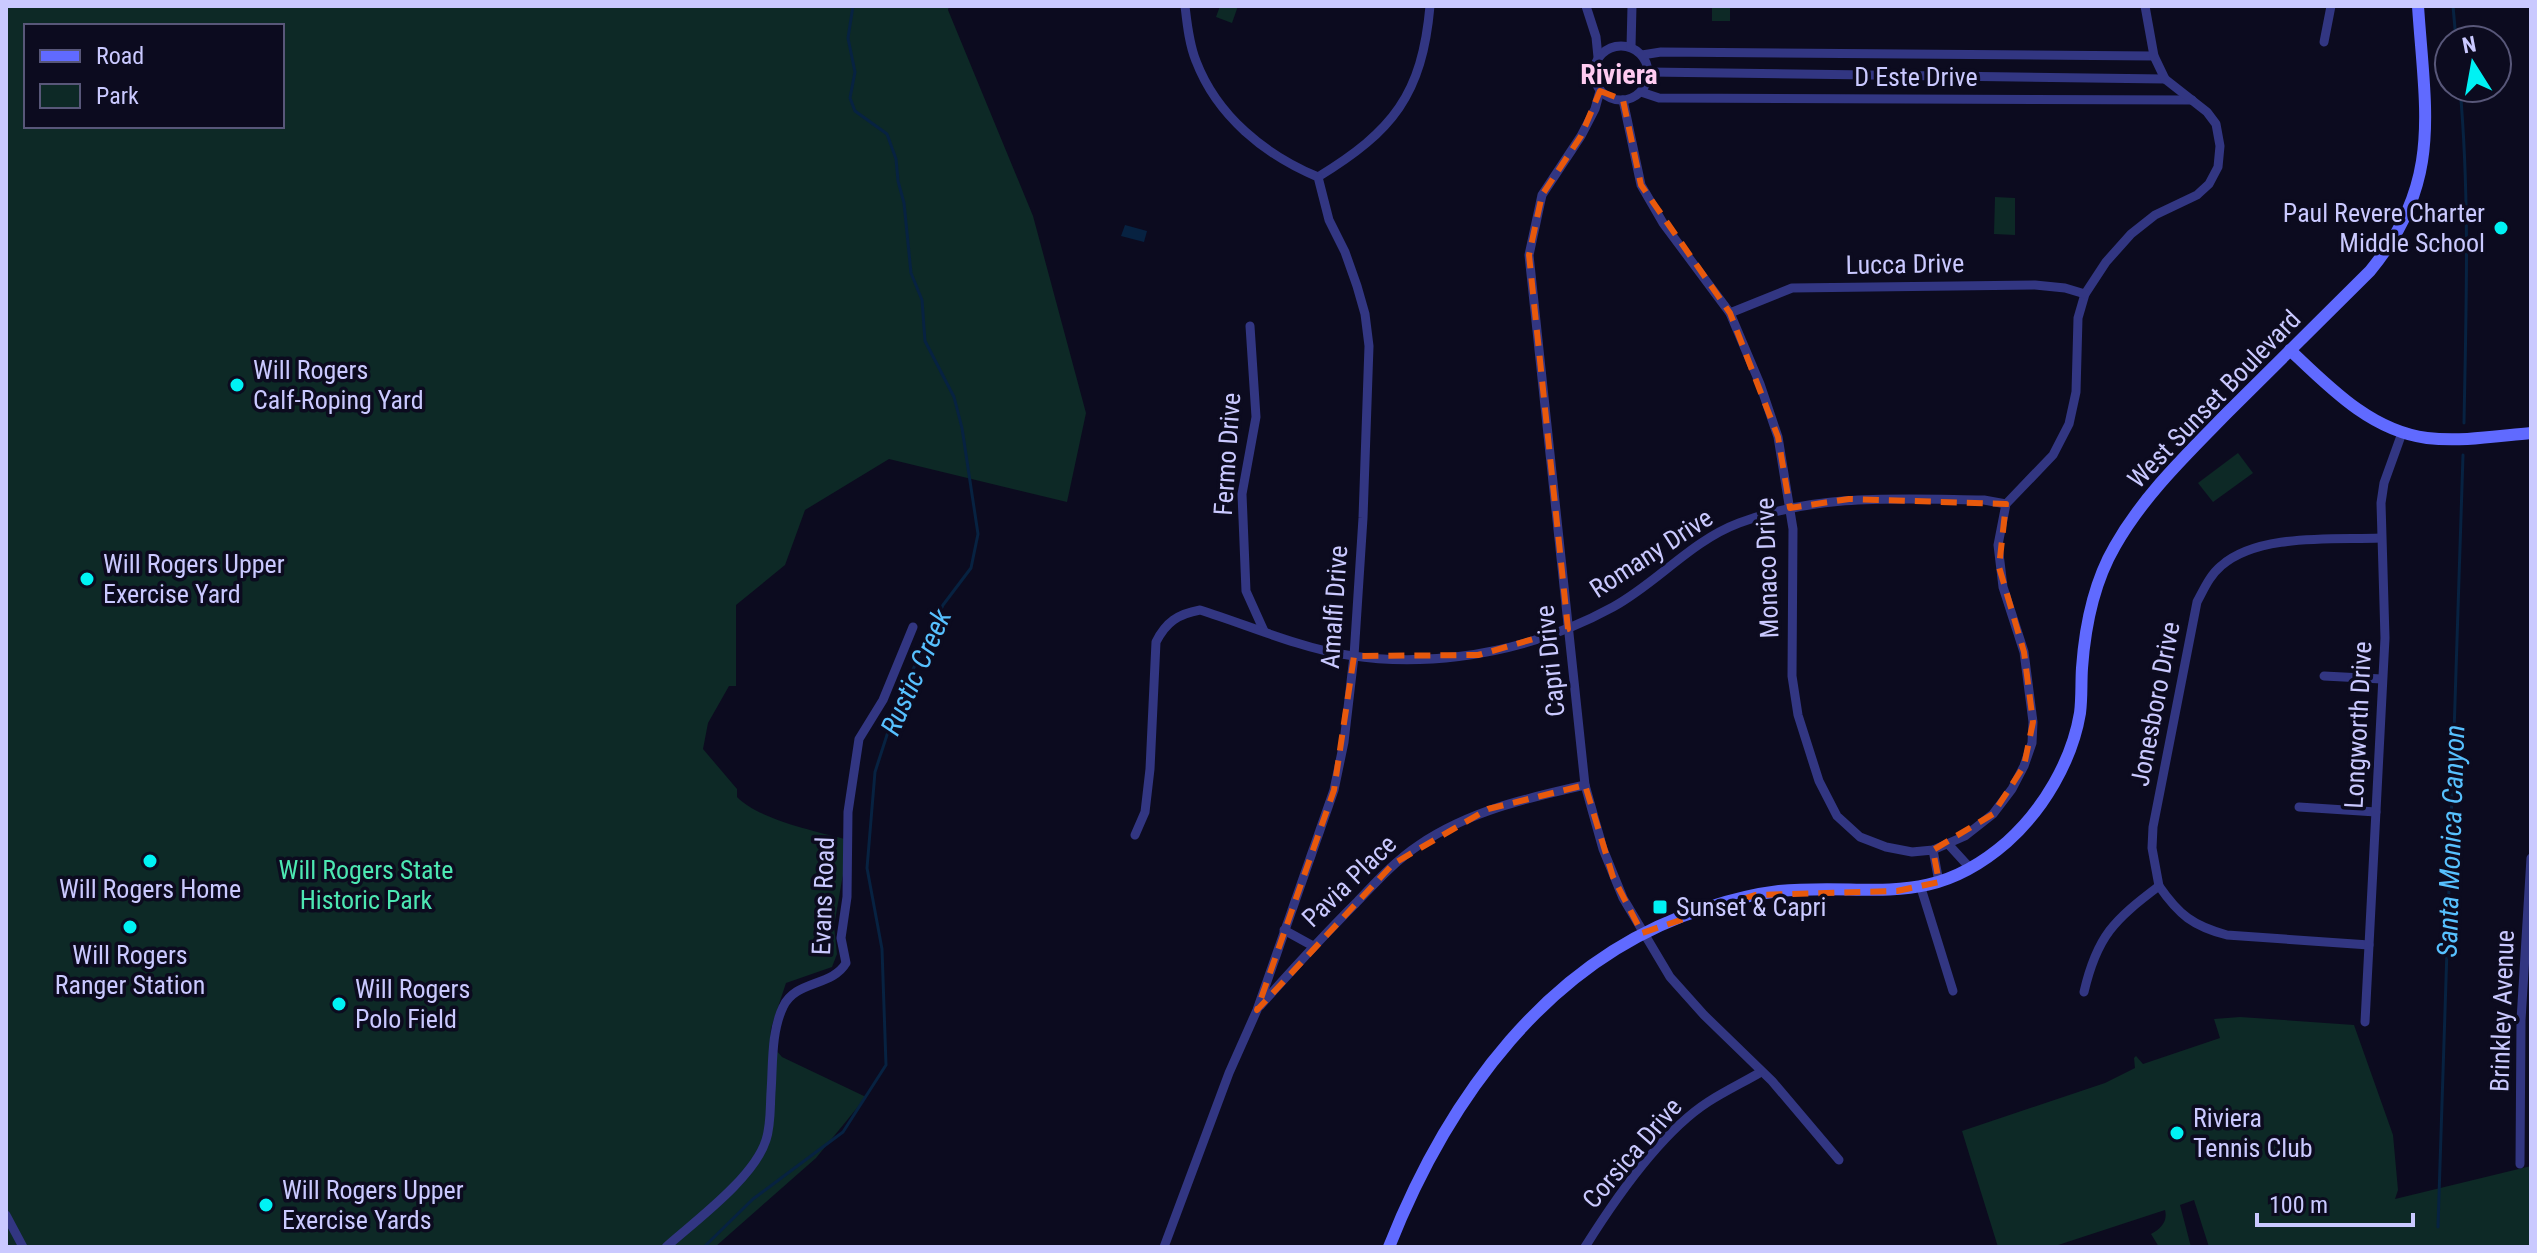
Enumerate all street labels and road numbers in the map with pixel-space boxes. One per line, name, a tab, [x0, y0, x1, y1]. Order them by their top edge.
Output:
street label: D Este Drive	[1854, 62, 1978, 92]
street label: Lucca Drive	[1845, 248, 1965, 280]
street label: West Sunset Boulevard	[2122, 304, 2306, 494]
street label: Fermo Drive	[1208, 392, 1246, 516]
street label: Monaco Drive	[1750, 497, 1784, 639]
street label: Romany Drive	[1584, 502, 1718, 604]
street label: Amalfi Drive	[1315, 544, 1353, 670]
street label: Capri Drive	[1529, 604, 1571, 718]
street label: Jonesboro Drive	[2124, 619, 2186, 789]
street label: Longworth Drive	[2339, 641, 2377, 809]
street label: Pavia Place	[1296, 829, 1402, 933]
street label: Evans Road	[806, 836, 840, 956]
street label: Brinkley Avenue	[2484, 930, 2520, 1092]
street label: Corsica Drive	[1576, 1092, 1688, 1214]

